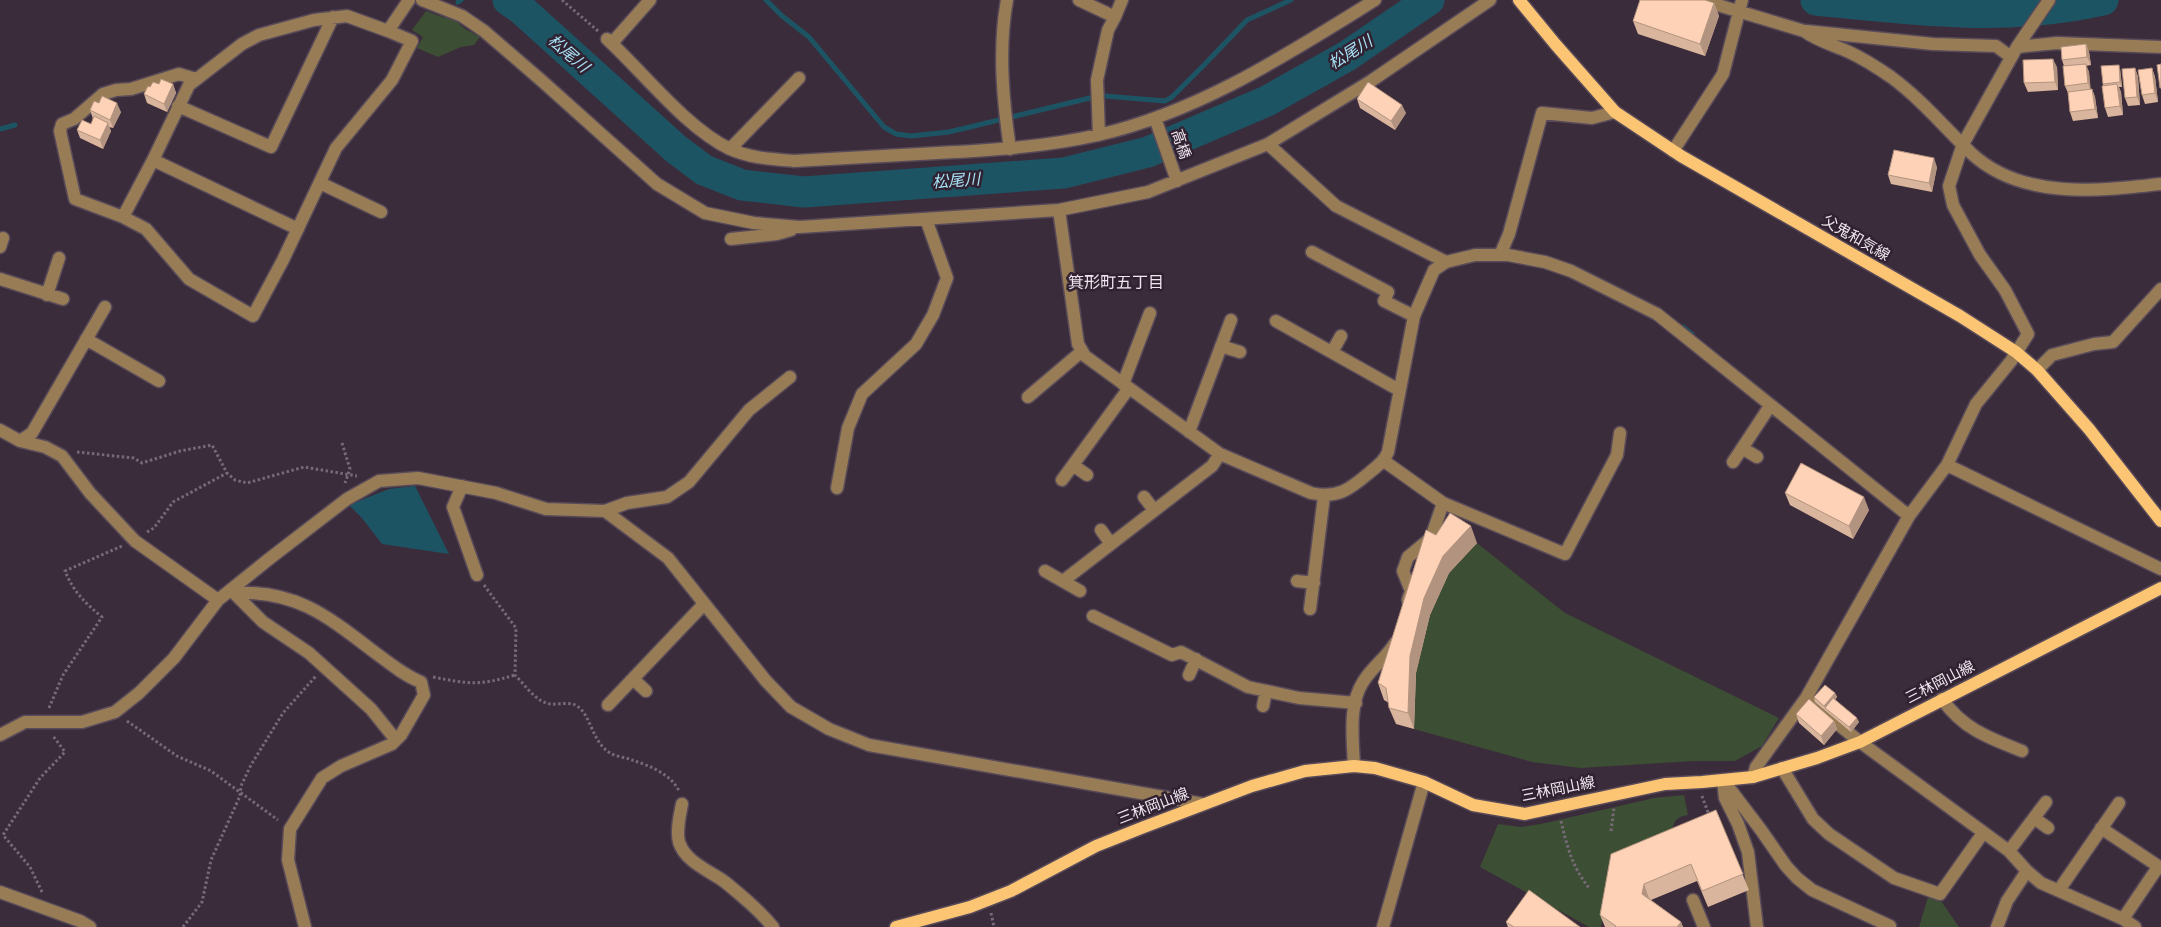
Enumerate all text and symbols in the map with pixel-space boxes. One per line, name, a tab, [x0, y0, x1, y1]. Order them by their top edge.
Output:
water label: 松尾川	[543, 28, 596, 79]
water label: 松尾川	[1323, 28, 1378, 75]
street label: 高橋	[1166, 126, 1197, 162]
water label: 松尾川	[931, 166, 983, 194]
street label: 父鬼和気線	[1818, 209, 1894, 266]
district label: 箕形町五丁目	[1068, 270, 1164, 294]
street label: 三林岡山線	[1901, 654, 1978, 709]
street label: 三林岡山線	[1519, 770, 1597, 807]
street label: 三林岡山線	[1114, 781, 1192, 830]

